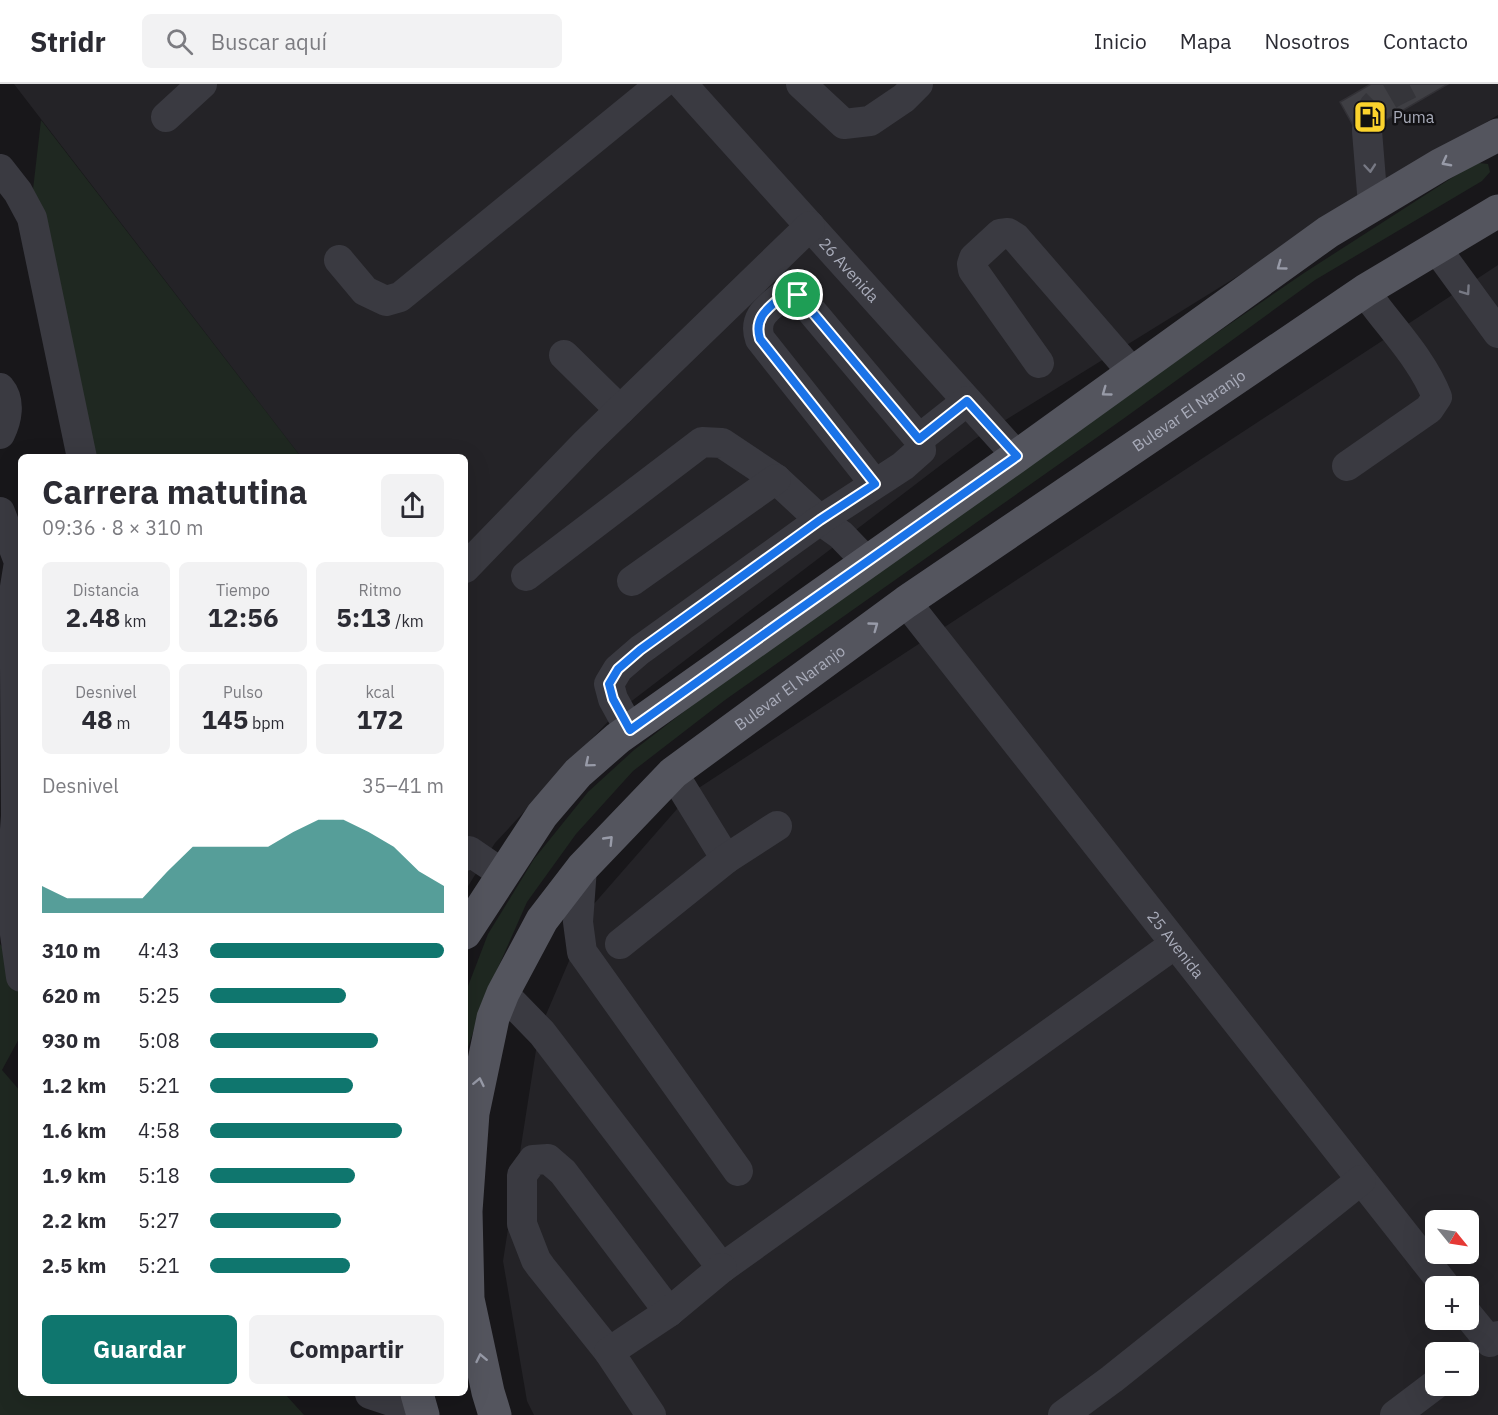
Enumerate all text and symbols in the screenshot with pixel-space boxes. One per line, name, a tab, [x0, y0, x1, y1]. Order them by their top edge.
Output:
search box	[142, 14, 562, 68]
text: Stridr	[30, 23, 106, 60]
icon: search	[163, 25, 196, 58]
text: Buscar aquí	[211, 27, 327, 56]
text: Inicio	[1094, 27, 1147, 55]
text: Mapa	[1180, 27, 1232, 55]
text: Nosotros	[1265, 27, 1350, 55]
text: Contacto	[1383, 27, 1468, 55]
fuel station icon: Puma	[1352, 99, 1388, 135]
place label: Puma	[1393, 107, 1435, 127]
one-way arrow	[1442, 155, 1452, 166]
one-way arrow	[1363, 164, 1376, 173]
street label: 26 Avenida	[815, 233, 884, 307]
one-way arrow	[1277, 259, 1288, 270]
pin	[772, 269, 823, 320]
icon: arrive	[781, 278, 814, 311]
one-way arrow	[1459, 284, 1470, 295]
street label: Bulevar El Naranjo	[1128, 365, 1249, 456]
one-way arrow	[1101, 385, 1112, 396]
text: Carrera matutina	[42, 470, 308, 513]
button: share	[381, 474, 444, 537]
text: 09:36 · 8 × 310 m	[42, 514, 203, 541]
text: Distancia	[73, 580, 139, 600]
text: Tiempo	[216, 580, 270, 600]
text: Ritmo	[359, 580, 401, 600]
text: 2.48	[65, 600, 120, 634]
text: 12:56	[208, 600, 278, 634]
text: 5:13	[336, 600, 392, 634]
text: km	[120, 611, 147, 631]
text: /km	[392, 611, 424, 631]
one-way arrow	[868, 622, 879, 633]
street label: Bulevar El Naranjo	[730, 640, 849, 735]
text: Desnivel	[75, 682, 137, 702]
text: Pulso	[223, 682, 263, 702]
text: kcal	[365, 682, 395, 702]
text: 48	[82, 702, 113, 736]
text: 145	[201, 702, 248, 736]
text: 172	[357, 702, 403, 736]
text: m	[113, 713, 130, 733]
text: bpm	[248, 713, 285, 733]
one-way arrow	[585, 756, 596, 767]
text: Desnivel	[42, 772, 119, 799]
text: 35–41 m	[362, 772, 444, 799]
one-way arrow	[601, 837, 612, 848]
street label: 25 Avenida	[1143, 907, 1209, 983]
text: 310 m	[42, 937, 101, 964]
text: 4:43	[138, 937, 180, 964]
text: 620 m	[42, 982, 101, 1009]
text: 5:25	[138, 982, 180, 1009]
text: 930 m	[42, 1027, 101, 1054]
text: 5:08	[138, 1027, 180, 1054]
text: 1.2 km	[42, 1072, 106, 1099]
text: 5:21	[138, 1072, 180, 1099]
one-way arrow	[472, 1077, 485, 1087]
text: 1.6 km	[42, 1117, 106, 1144]
text: 4:58	[138, 1117, 180, 1144]
text: 1.9 km	[42, 1162, 106, 1189]
text: 5:18	[138, 1162, 180, 1189]
text: 2.2 km	[42, 1207, 106, 1234]
text: 5:27	[138, 1207, 180, 1234]
north arrow	[1425, 1210, 1479, 1264]
map controls	[1425, 1210, 1479, 1396]
text: 2.5 km	[42, 1252, 106, 1279]
text: 5:21	[138, 1252, 180, 1279]
button: +	[1425, 1276, 1479, 1330]
button: Guardar	[42, 1315, 237, 1384]
button: Compartir	[249, 1315, 444, 1384]
button: −	[1425, 1342, 1479, 1396]
one-way arrow	[475, 1354, 488, 1364]

